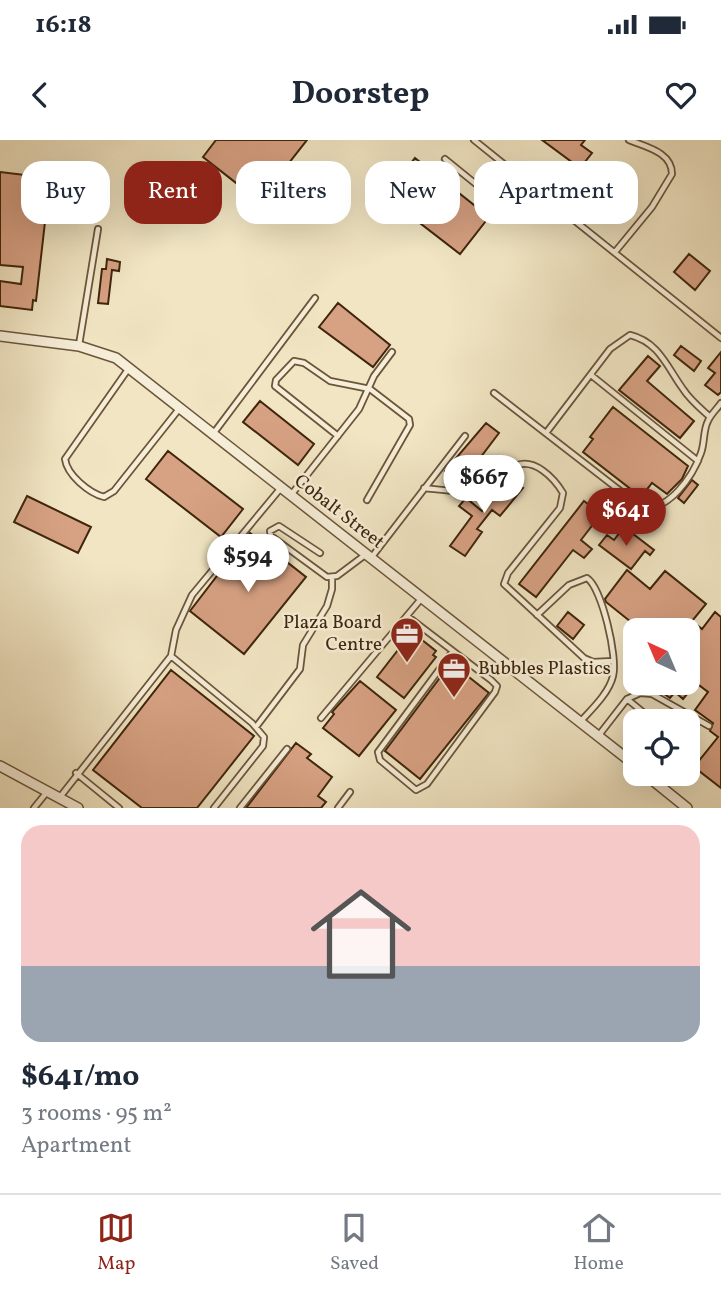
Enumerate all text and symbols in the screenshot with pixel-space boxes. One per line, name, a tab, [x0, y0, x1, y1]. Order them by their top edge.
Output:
text: 16:18	[35, 7, 92, 43]
text: Doorstep	[291, 73, 430, 117]
icon: back	[21, 76, 59, 114]
icon: heart	[662, 76, 700, 114]
chip: Buy	[21, 161, 110, 224]
chip: Rent	[124, 161, 222, 224]
chip: Filters	[236, 161, 351, 224]
chip: New	[365, 161, 460, 224]
chip: Apartment	[474, 161, 638, 224]
pin: $667	[443, 456, 525, 515]
text: $667	[459, 462, 509, 494]
street label: Cobalt Street	[288, 468, 390, 556]
pin: $641	[585, 488, 667, 548]
text: $641	[602, 495, 650, 527]
pin: $594	[207, 534, 289, 594]
text: $594	[223, 541, 273, 573]
place label: Plaza Board Centre	[283, 610, 382, 658]
office icon: Plaza Board Centre	[388, 615, 426, 664]
north arrow	[623, 618, 700, 695]
map controls	[623, 618, 700, 786]
office icon: Bubbles Plastics	[435, 650, 473, 699]
place label: Bubbles Plastics	[478, 656, 611, 682]
button: locate	[623, 709, 700, 786]
icon: home	[298, 871, 424, 997]
text: $641/mo	[21, 1056, 139, 1098]
text: 3 rooms · 95 m²	[21, 1098, 172, 1130]
text: Apartment	[21, 1130, 132, 1162]
tab: Map	[97, 1209, 135, 1277]
tab: Saved	[330, 1209, 379, 1277]
tab: Home	[573, 1209, 624, 1277]

